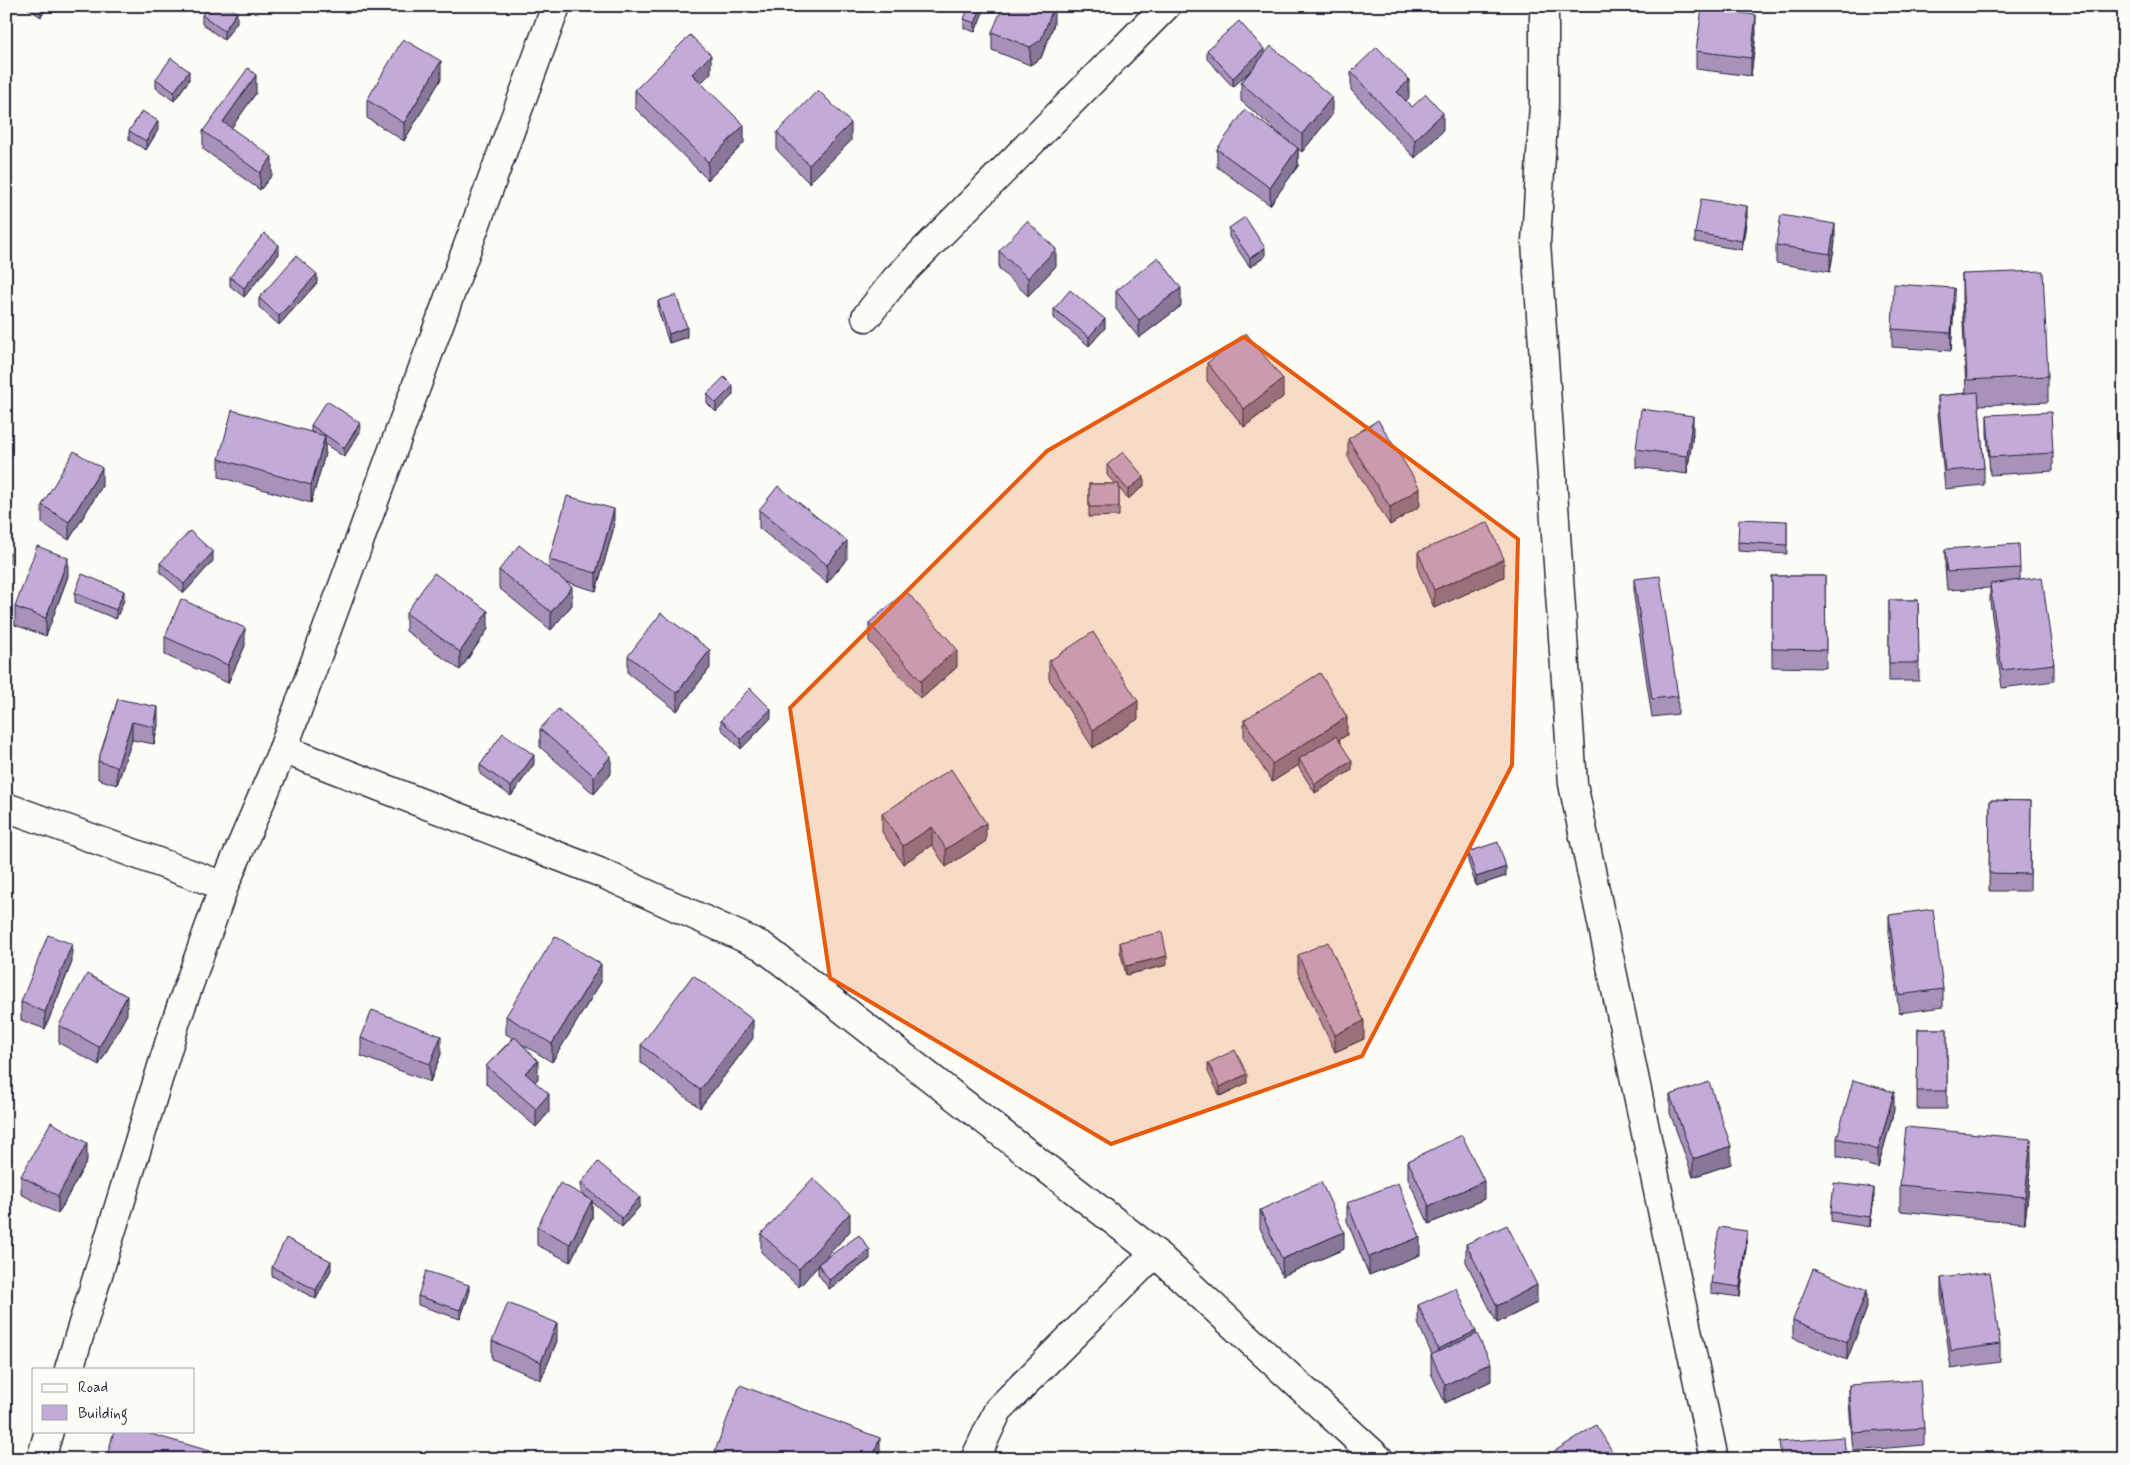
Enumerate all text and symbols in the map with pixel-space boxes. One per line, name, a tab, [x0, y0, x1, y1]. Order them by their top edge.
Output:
legend	[32, 1368, 195, 1432]
text: Road	[78, 1378, 108, 1398]
text: Building	[78, 1404, 128, 1425]

